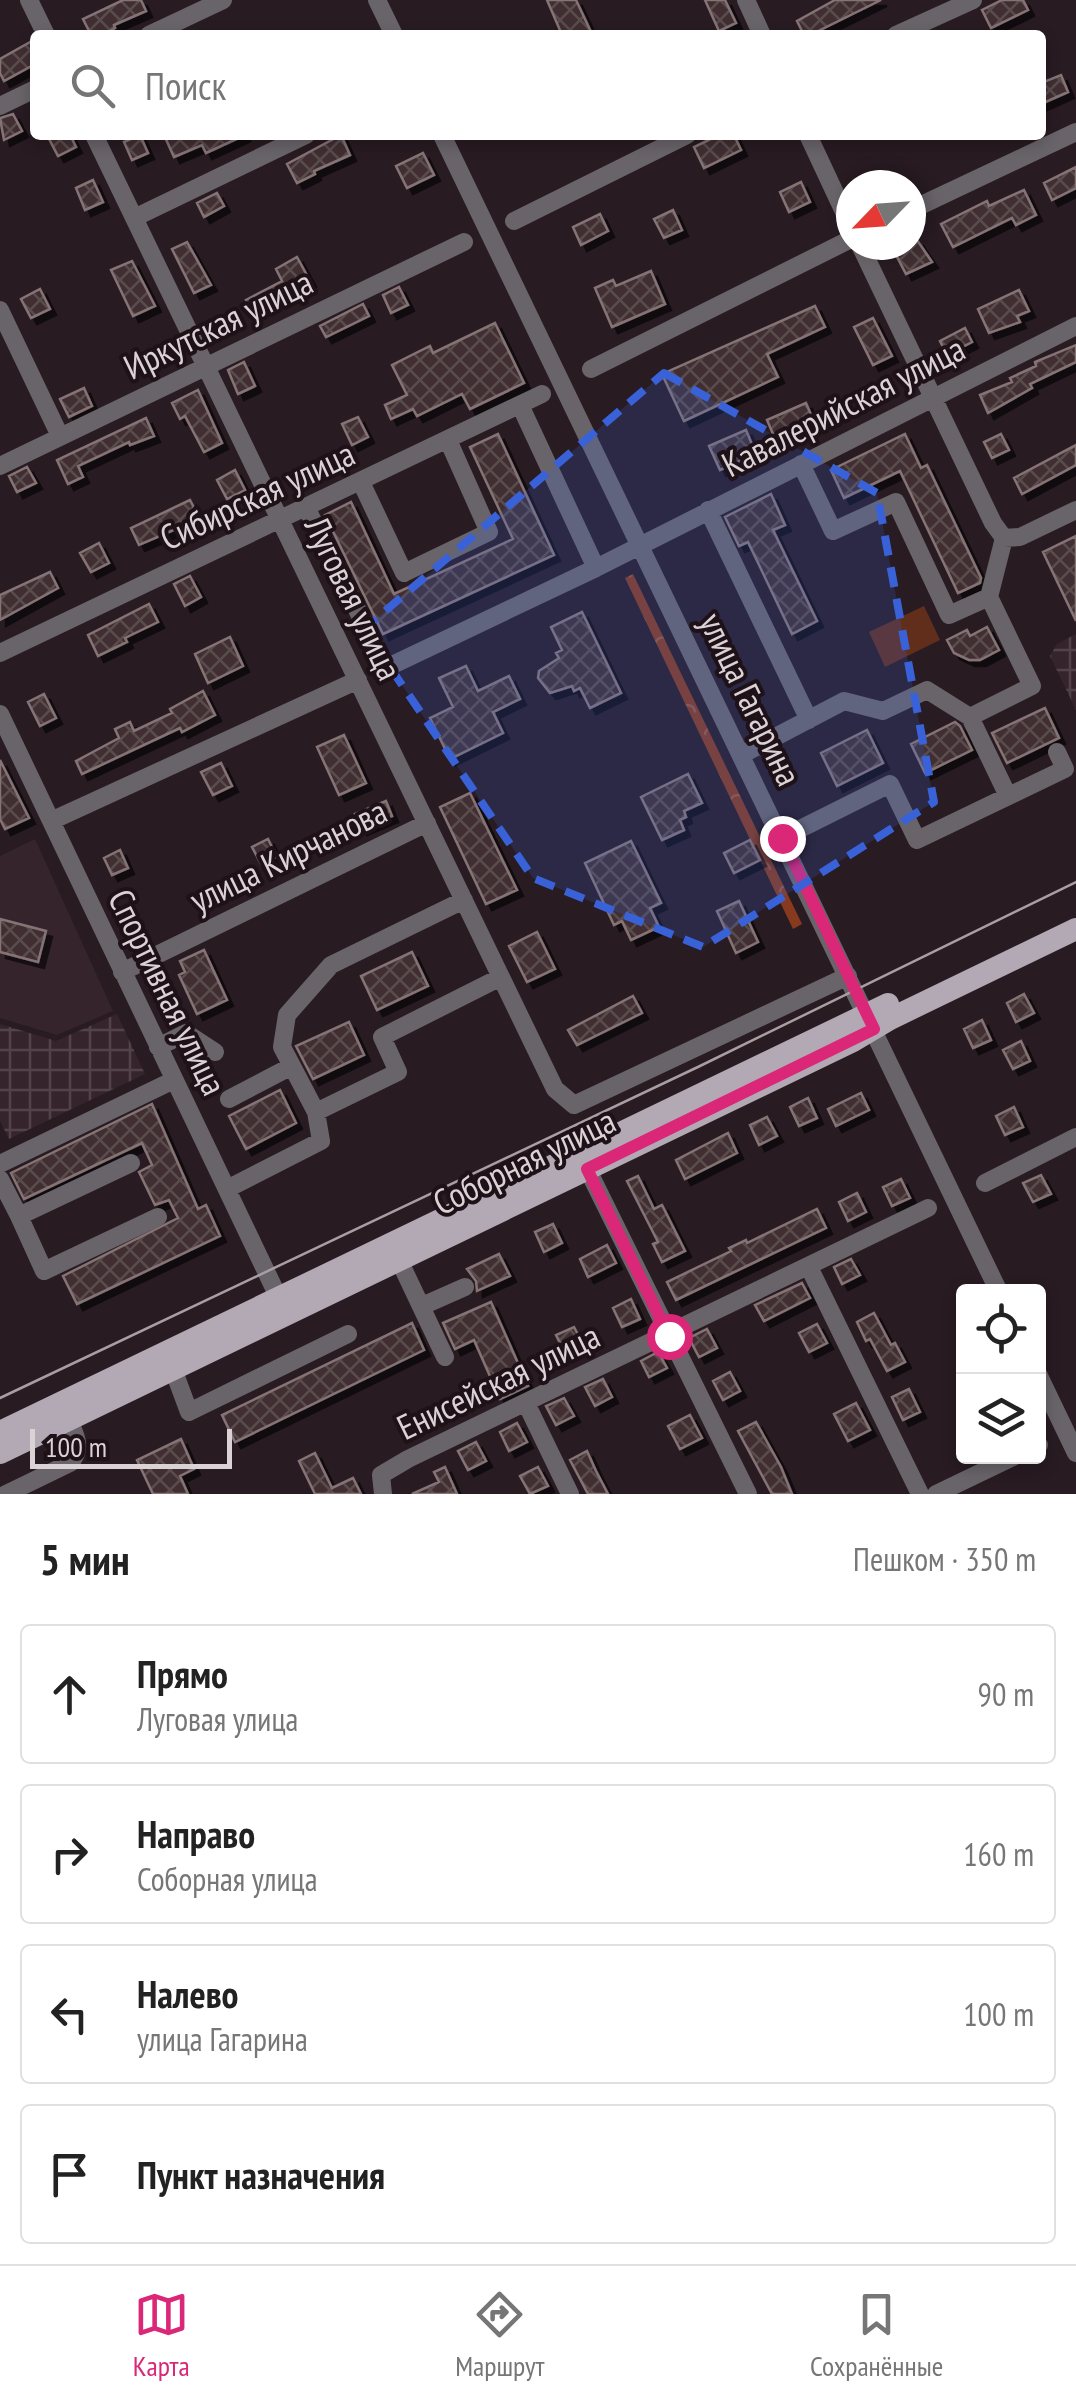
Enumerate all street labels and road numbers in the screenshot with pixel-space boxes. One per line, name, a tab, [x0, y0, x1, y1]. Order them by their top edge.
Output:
street label: Иркутская улица	[116, 258, 320, 390]
street label: Кавалерийская улица	[714, 325, 972, 487]
street label: Сибирская улица	[152, 430, 362, 560]
street label: Луговая улица	[294, 508, 413, 687]
street label: улица Гагарина	[689, 605, 813, 793]
street label: улица Кирчанова	[182, 788, 394, 922]
street label: Спортивная улица	[98, 881, 238, 1103]
street label: Соборная улица	[425, 1097, 623, 1225]
street label: Енисейская улица	[389, 1312, 607, 1450]

